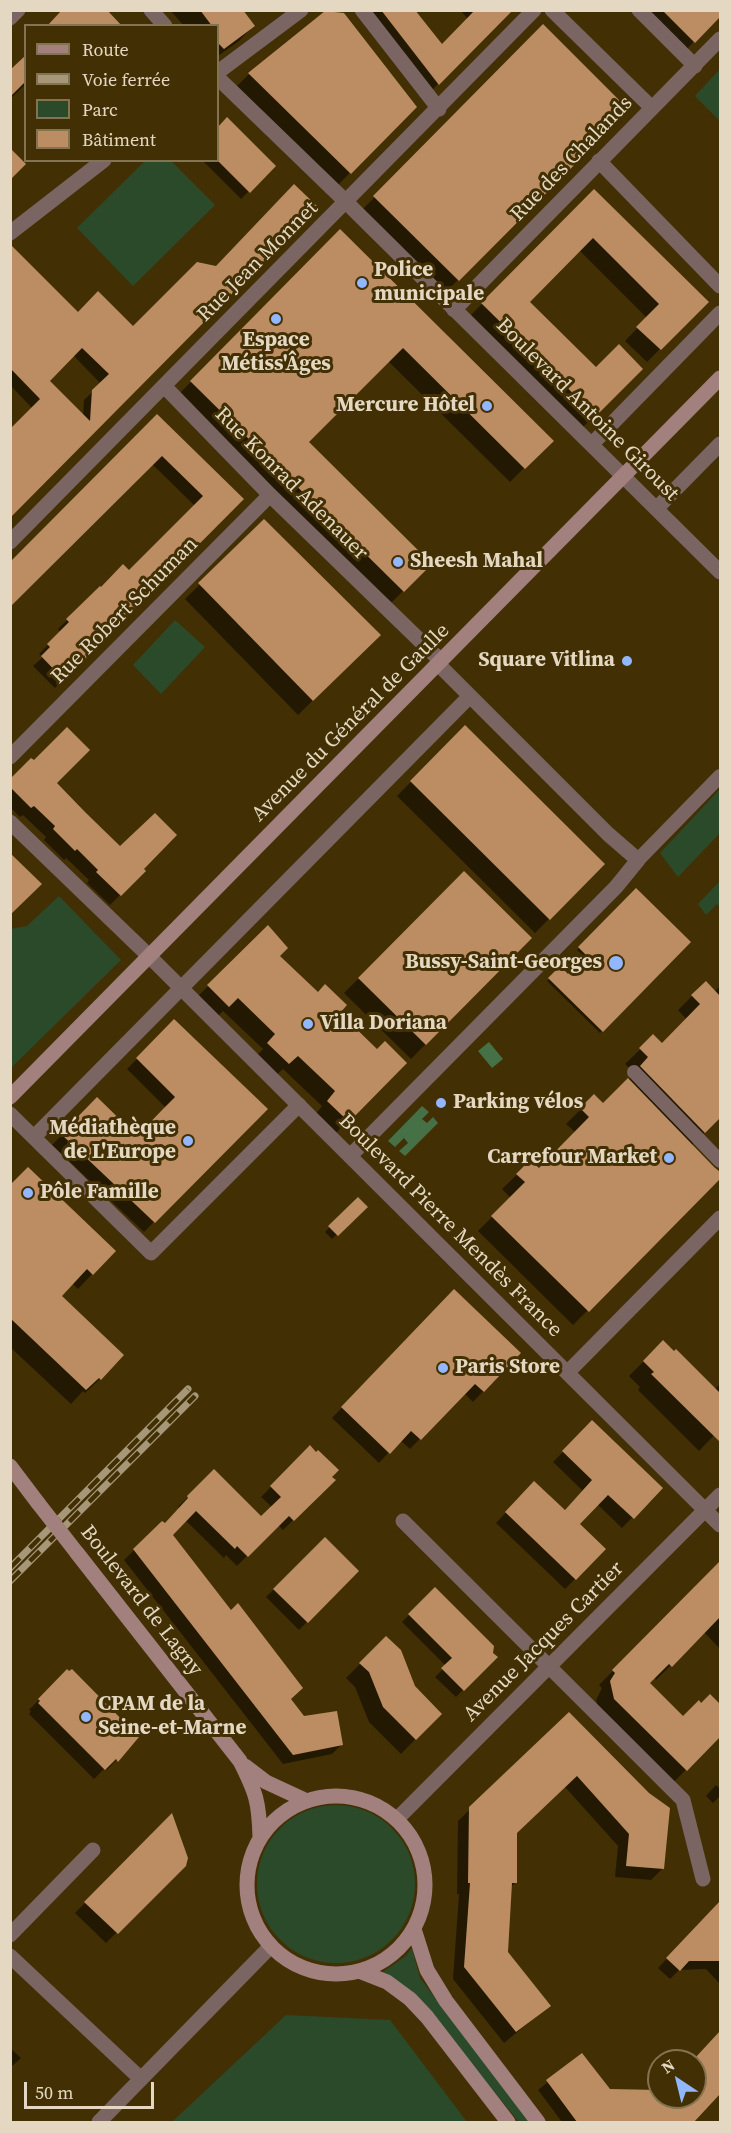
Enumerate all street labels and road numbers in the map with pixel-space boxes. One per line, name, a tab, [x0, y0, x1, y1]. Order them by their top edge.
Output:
street label: Rue des Chalands	[506, 91, 638, 227]
street label: Rue Jean Monnet	[192, 196, 324, 328]
street label: Boulevard Antoine Giroust	[490, 313, 684, 507]
street label: Rue Konrad Adenauer	[209, 402, 373, 566]
street label: Rue Robert Schuman	[46, 532, 204, 690]
street label: Avenue du Général de Gaulle	[247, 619, 455, 827]
street label: Boulevard Pierre Mendès France	[333, 1109, 567, 1343]
street label: Boulevard de Lagny	[74, 1521, 208, 1681]
street label: Avenue Jacques Cartier	[459, 1557, 629, 1727]

